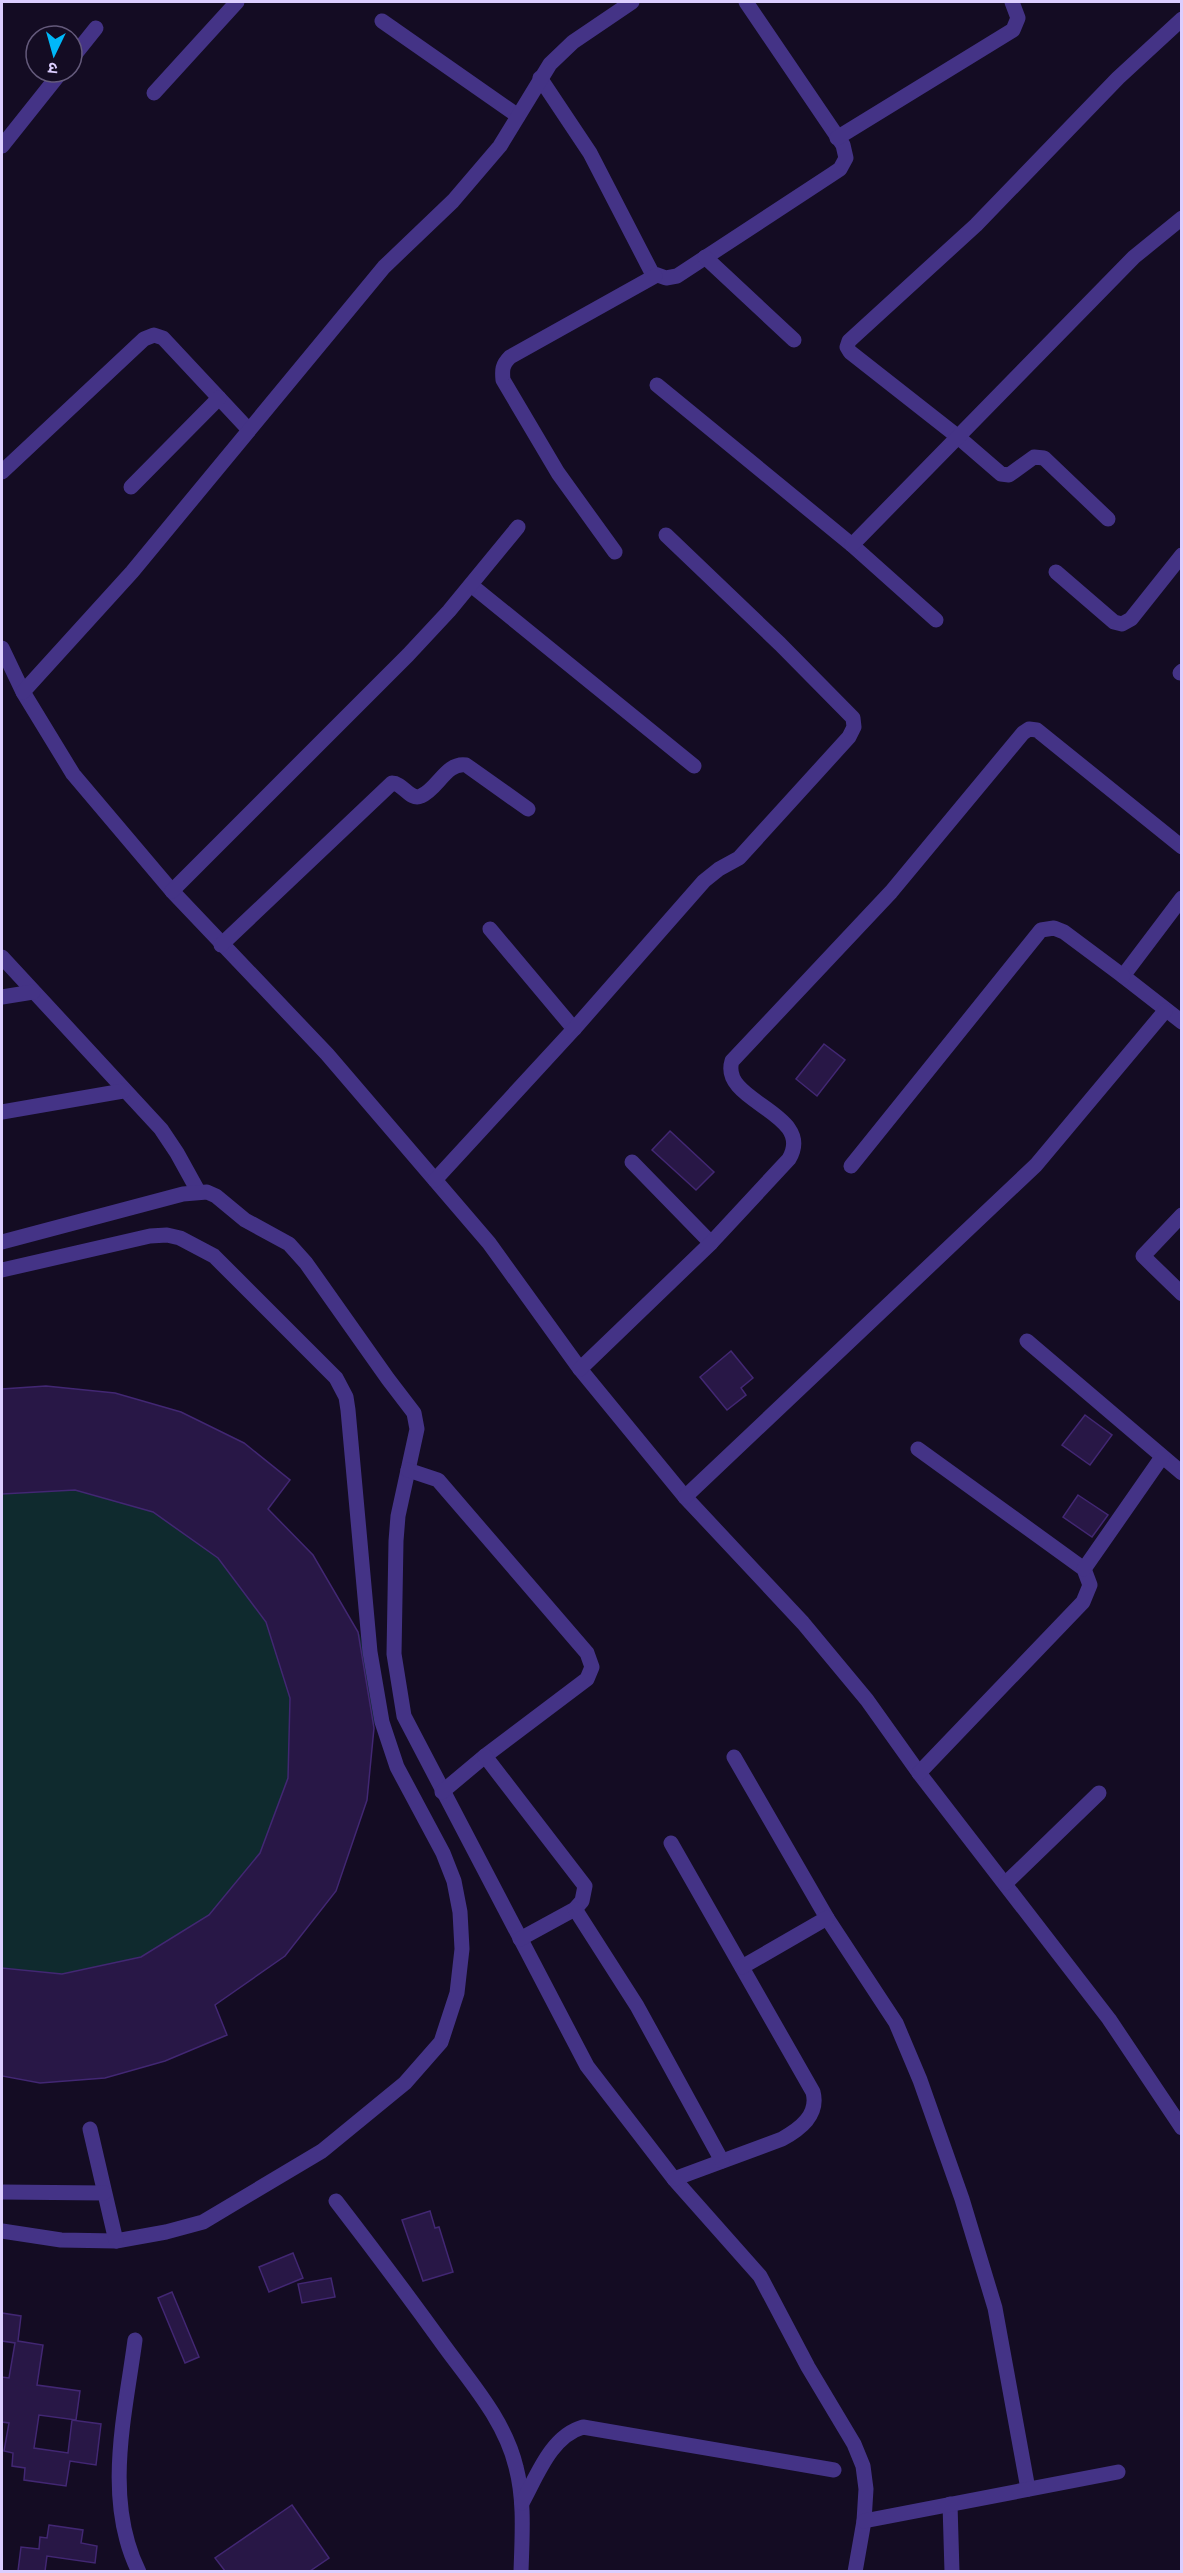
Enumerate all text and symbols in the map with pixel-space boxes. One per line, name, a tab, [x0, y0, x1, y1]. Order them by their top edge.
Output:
north arrow	[24, 24, 84, 84]
text: उ	[46, 58, 58, 80]

